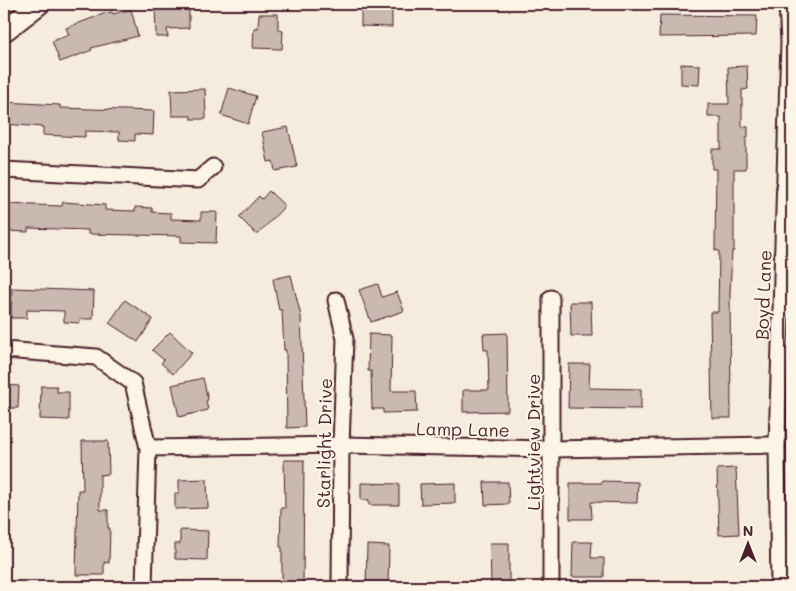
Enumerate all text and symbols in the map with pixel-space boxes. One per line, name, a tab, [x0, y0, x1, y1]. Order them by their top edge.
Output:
street label: Boyd Lane	[749, 249, 777, 341]
street label: Lightview Drive	[521, 374, 545, 510]
street label: Starlight Drive	[311, 378, 337, 508]
street label: Lamp Lane	[416, 416, 510, 442]
north arrow	[724, 518, 774, 568]
text: N	[743, 521, 753, 540]

